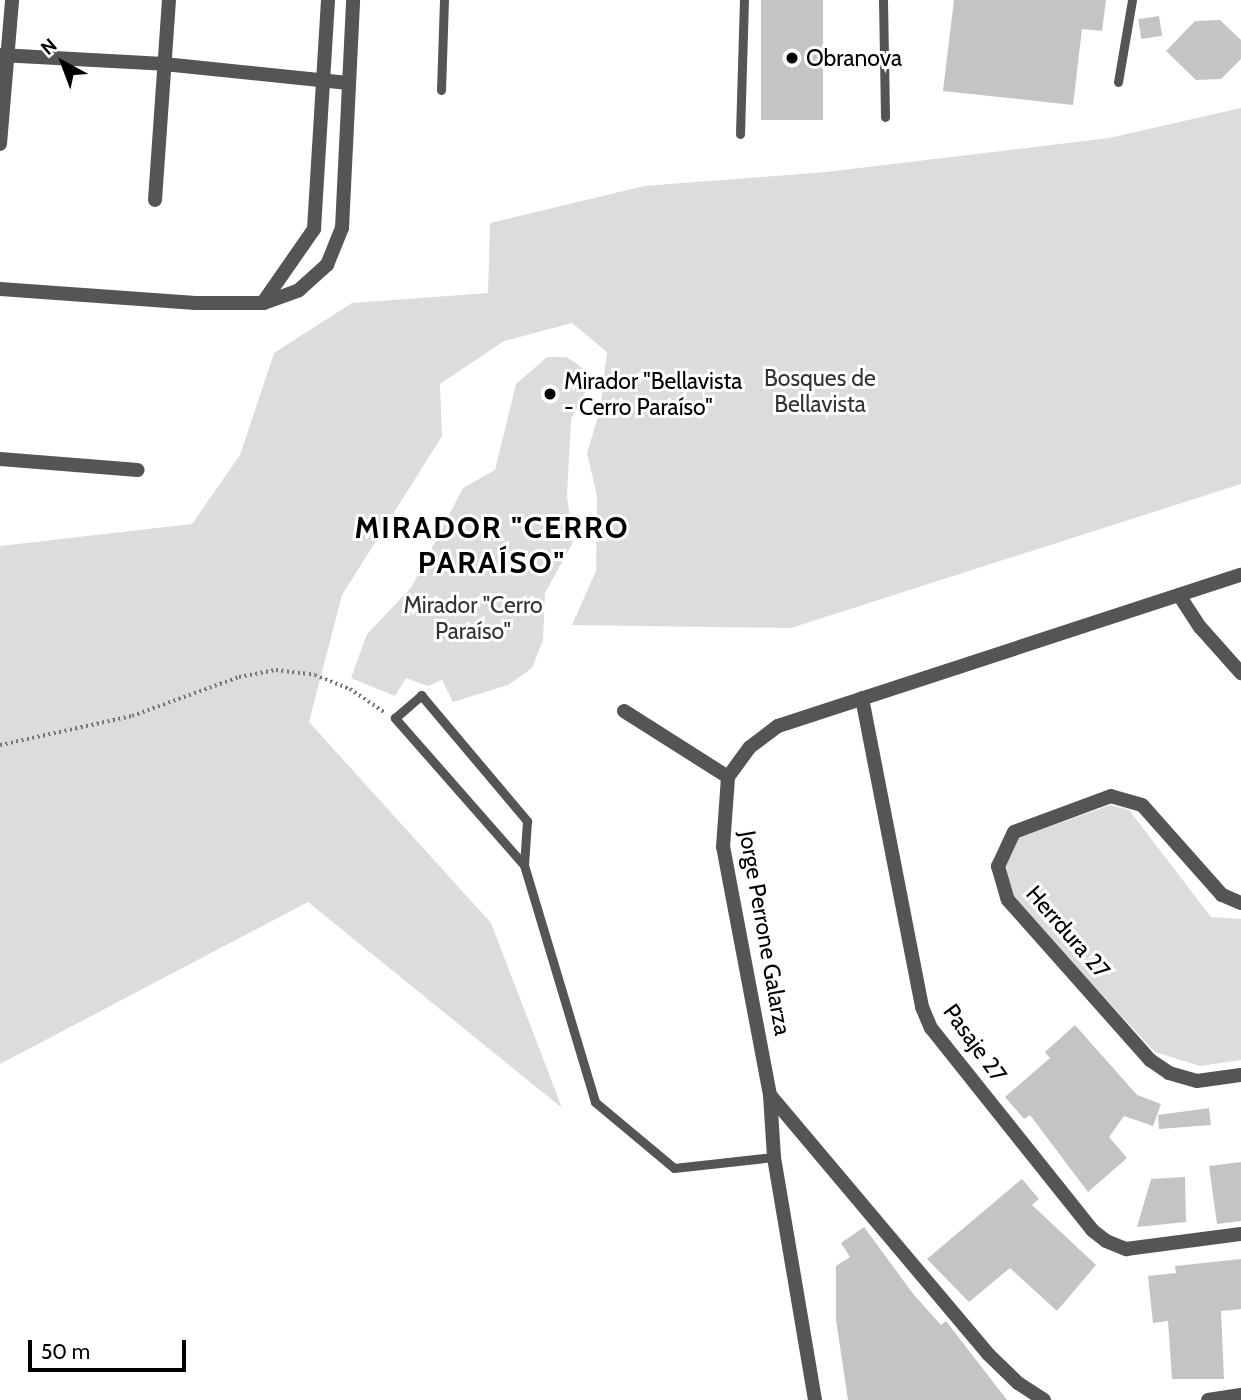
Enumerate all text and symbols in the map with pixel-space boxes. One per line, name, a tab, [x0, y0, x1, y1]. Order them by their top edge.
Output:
north arrow	[28, 28, 98, 98]
text: N	[36, 34, 62, 60]
place label: Obranova	[806, 44, 902, 72]
marker: Obranova	[784, 50, 800, 66]
park label: Bosques de Bellavista	[764, 364, 876, 418]
place label: Mirador "Bellavista - Cerro Paraíso"	[564, 367, 742, 421]
marker: Mirador "Bellavista - Cerro Paraíso"	[542, 386, 558, 402]
district label: MIRADOR "CERRO PARAÍSO"	[356, 510, 628, 580]
park label: Mirador "Cerro Paraíso"	[403, 591, 543, 645]
street label: Jorge Perrone Galarza	[733, 829, 797, 1037]
street label: Herrdura 27	[1020, 880, 1116, 984]
street label: Pasaje 27	[937, 999, 1013, 1087]
scale bar	[32, 1326, 189, 1370]
text: 50 m	[41, 1339, 90, 1364]

